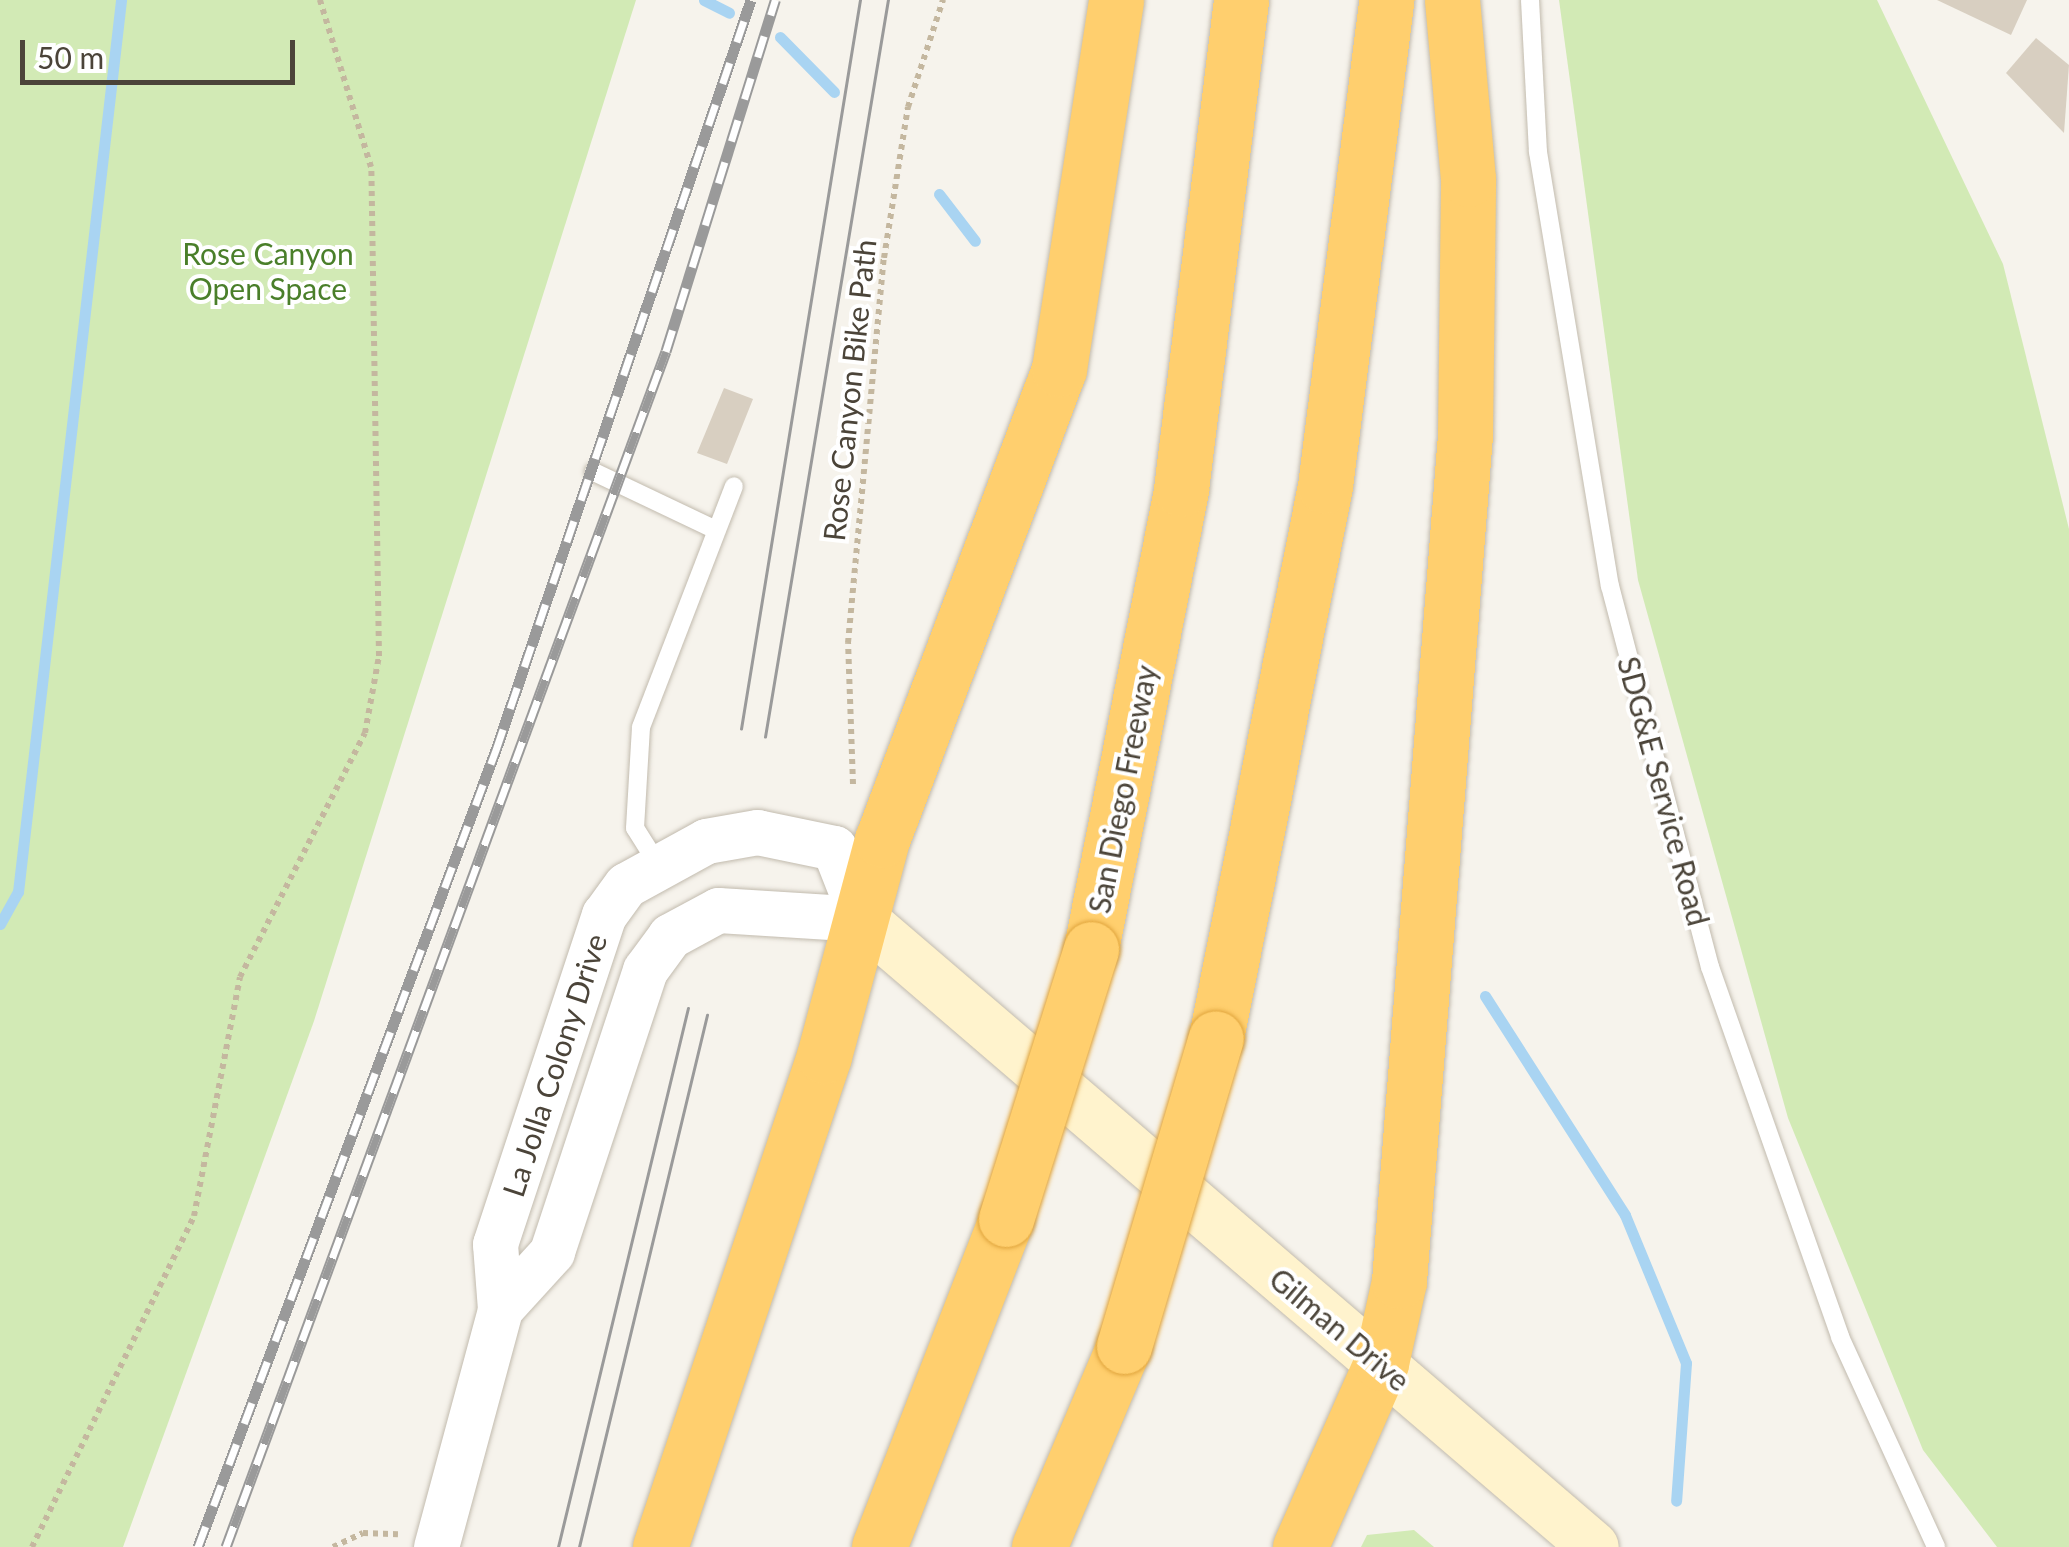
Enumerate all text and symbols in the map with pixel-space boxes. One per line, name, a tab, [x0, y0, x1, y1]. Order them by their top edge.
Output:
scale bar	[25, 20, 300, 82]
text: 50 m	[37, 39, 104, 75]
park label: Rose Canyon Open Space	[182, 235, 354, 306]
street label: Rose Canyon Bike Path	[815, 237, 883, 543]
street label: SDG&E Service Road	[1611, 653, 1717, 929]
street label: San Diego Freeway	[1080, 662, 1164, 916]
street label: La Jolla Colony Drive	[494, 928, 614, 1202]
street label: Gilman Drive	[1263, 1260, 1417, 1398]

